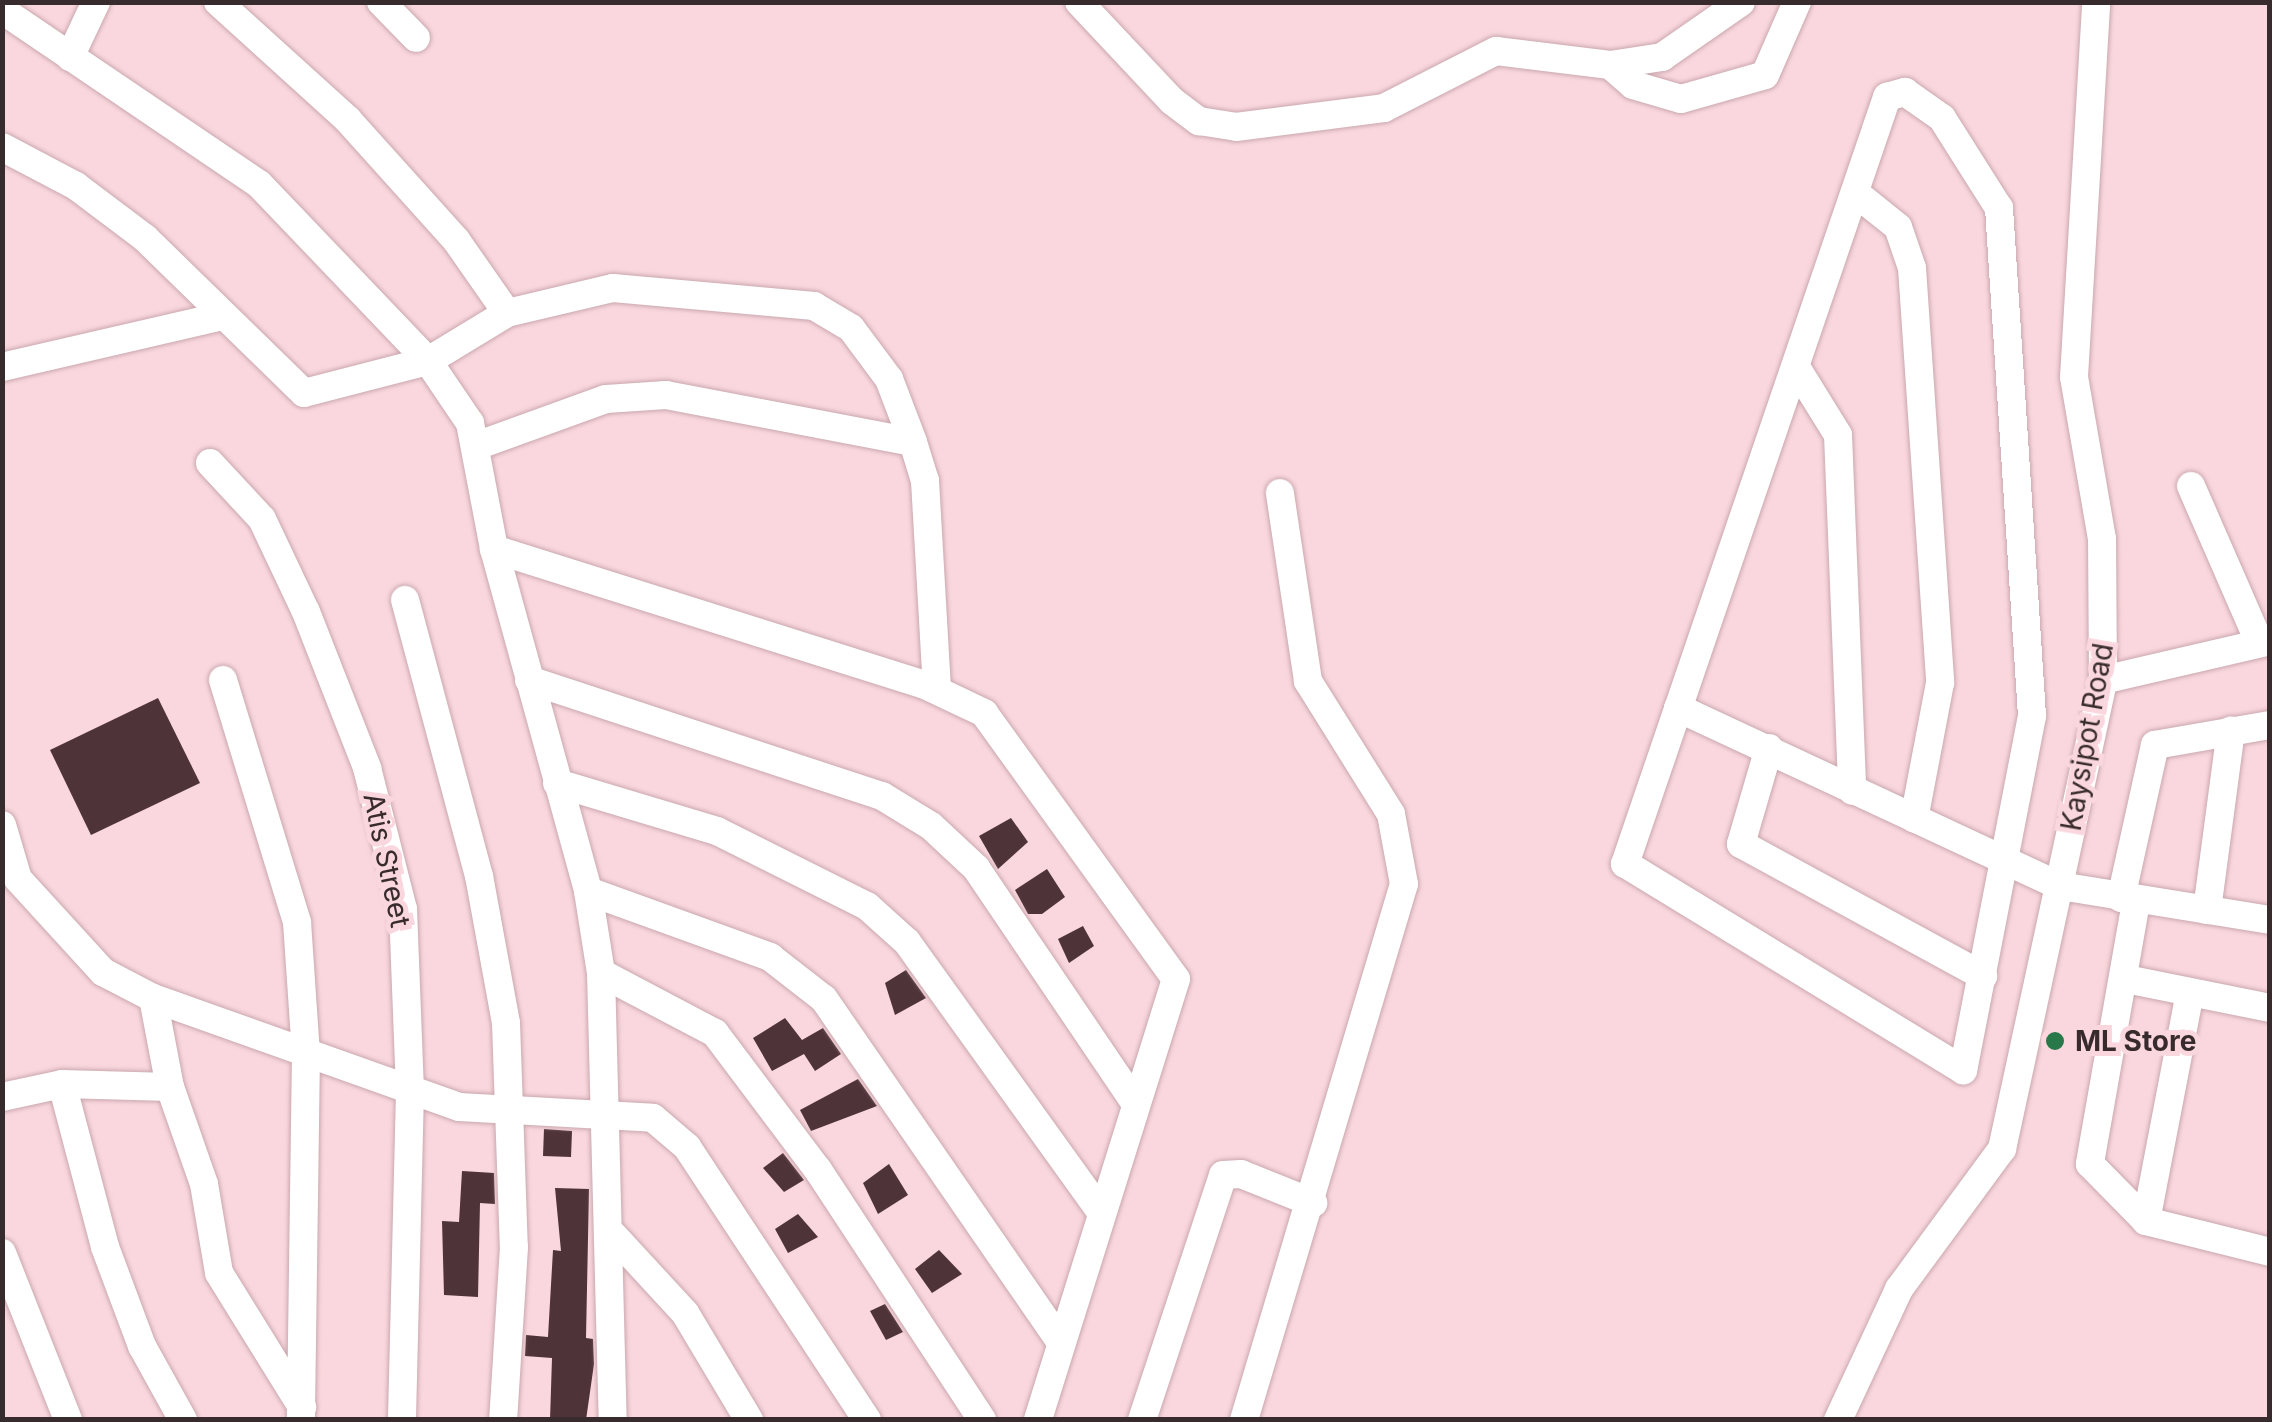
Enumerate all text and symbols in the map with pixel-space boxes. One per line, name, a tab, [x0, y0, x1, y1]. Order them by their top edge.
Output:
street label: Kaysipot Road	[2054, 641, 2120, 833]
street label: Atis Street	[356, 790, 418, 930]
place label: ML Store	[2075, 1024, 2196, 1058]
marker: ML Store	[2044, 1030, 2066, 1052]

